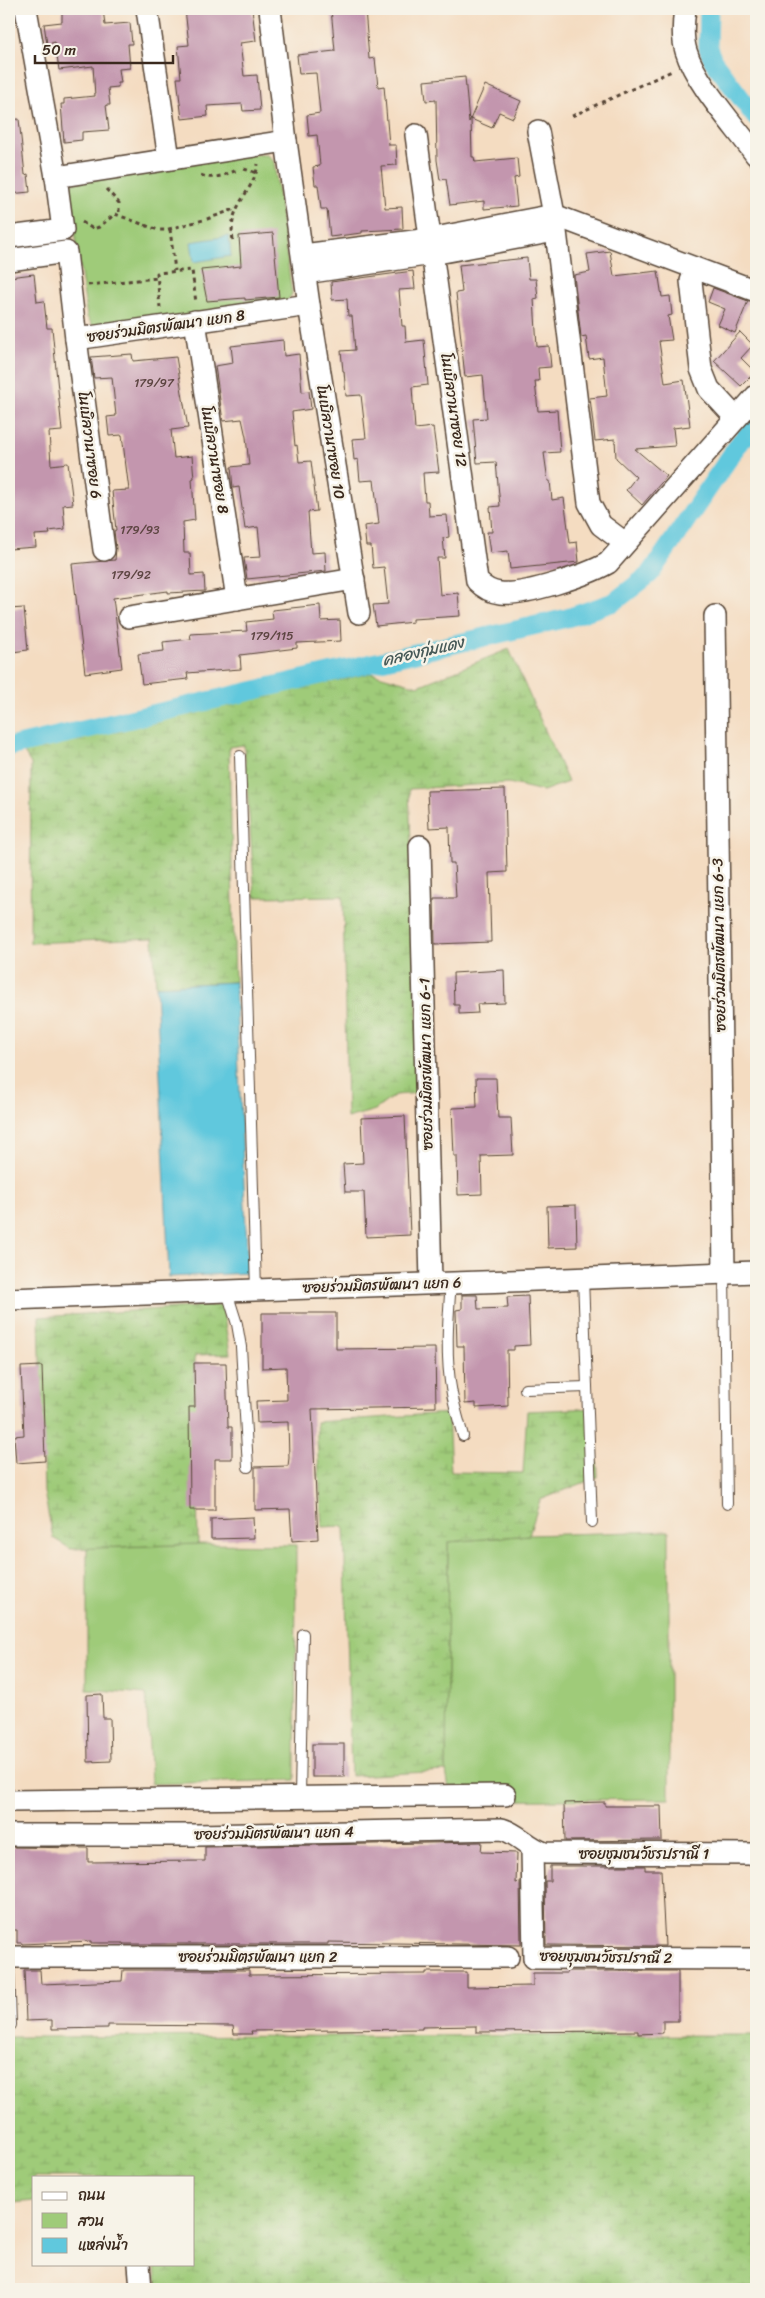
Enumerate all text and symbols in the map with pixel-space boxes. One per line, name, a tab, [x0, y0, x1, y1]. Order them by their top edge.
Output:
scale bar	[35, 32, 172, 64]
text: 50 m	[42, 37, 77, 63]
street label: ซอยร่วมมิตรพัฒนา แยก 8	[85, 302, 247, 350]
street label: โนเบิลวานาซอย 12	[433, 351, 475, 469]
house number: 179/97	[134, 372, 175, 394]
street label: โนเบิลวานาซอย 10	[309, 383, 353, 501]
street label: โนเบิลวานาซอย 6	[71, 390, 109, 500]
street label: โนเบิลวานาซอย 8	[194, 404, 236, 516]
house number: 179/93	[120, 519, 160, 541]
house number: 179/92	[111, 564, 151, 586]
house number: 179/115	[251, 625, 293, 647]
water label: คลองกุ่มแดง	[380, 627, 469, 674]
street label: ซอยร่วมมิตรพัฒนา แยก 6-3	[704, 858, 734, 1032]
street label: ซอยร่วมมิตรพัฒนา แยก 6-1	[411, 978, 441, 1150]
street label: ซอยร่วมมิตรพัฒนา แยก 6	[302, 1269, 462, 1301]
street label: ซอยร่วมมิตรพัฒนา แยก 4	[194, 1819, 354, 1847]
street label: ซอยชุมชนวัชรปราณี 1	[579, 1841, 709, 1867]
street label: ซอยชุมชนวัชรปราณี 2	[539, 1943, 673, 1971]
street label: ซอยร่วมมิตรพัฒนา แยก 2	[179, 1944, 338, 1970]
legend	[32, 2176, 195, 2266]
text: ถนน	[78, 2182, 106, 2208]
text: สวน	[77, 2208, 104, 2234]
text: แหล่งน้ำ	[78, 2232, 128, 2258]

